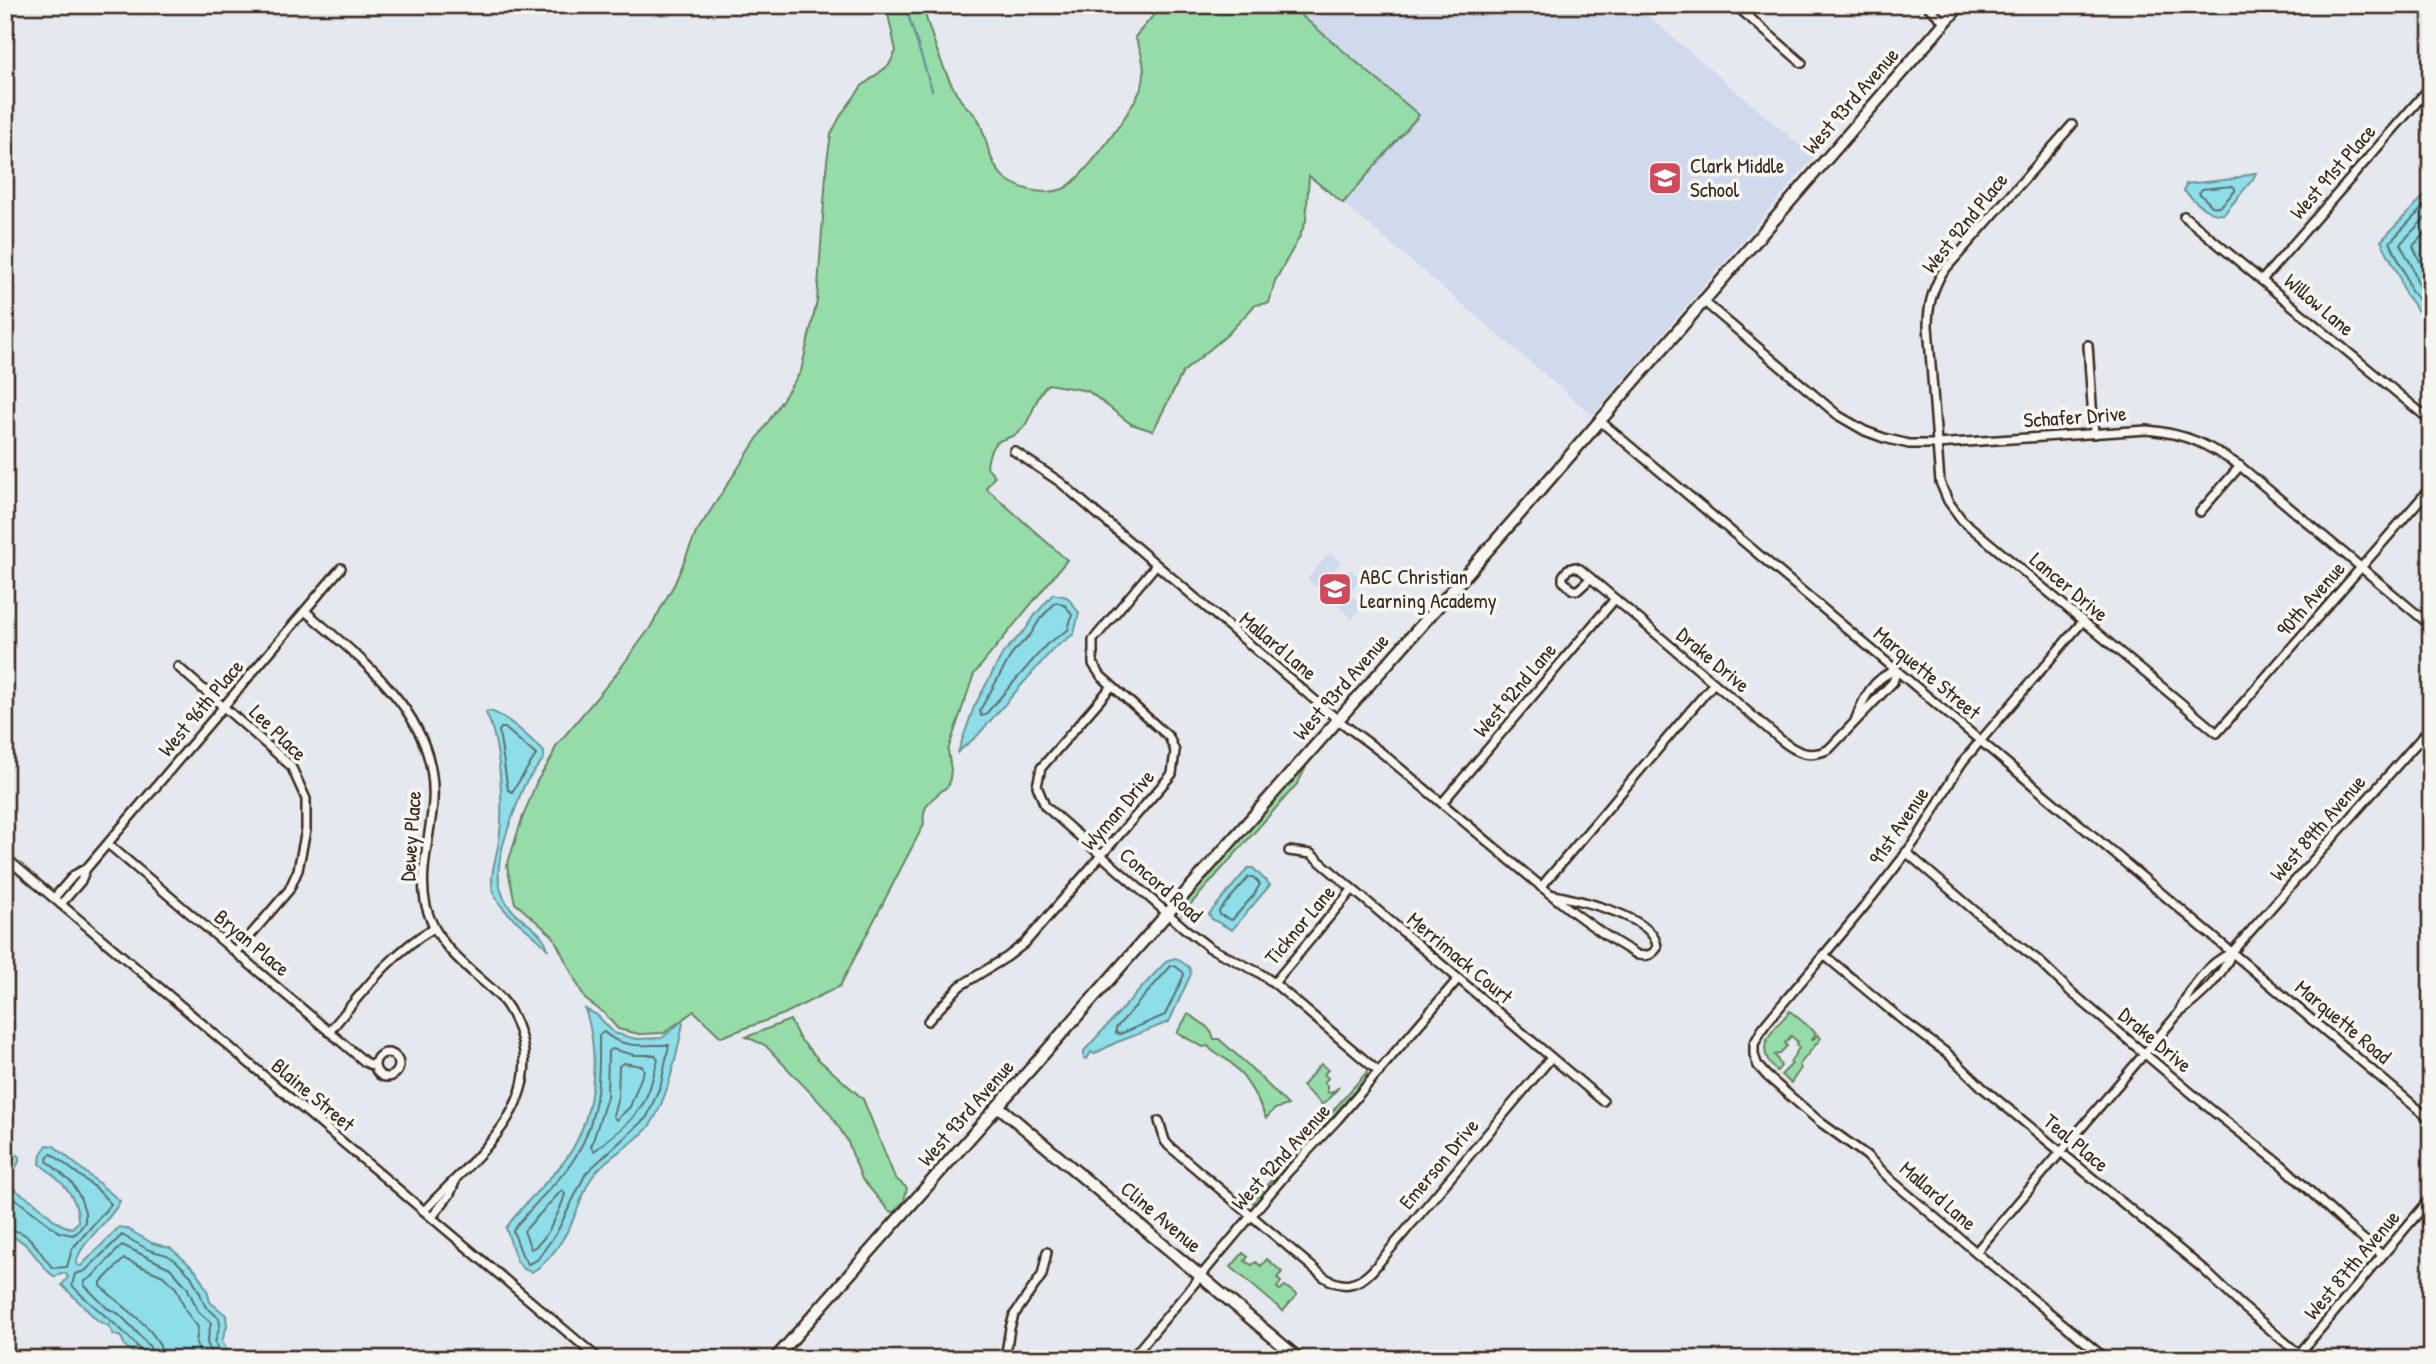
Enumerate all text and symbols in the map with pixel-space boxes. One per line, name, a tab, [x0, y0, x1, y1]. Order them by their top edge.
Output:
street label: West 93rd Avenue	[1796, 41, 1905, 160]
street label: West 91st Place	[2283, 118, 2382, 225]
place label: Clark Middle School	[1690, 151, 1784, 204]
school or university icon: Clark Middle School	[1646, 159, 1684, 197]
street label: West 92nd Place	[1915, 166, 2014, 279]
street label: Willow Lane	[2278, 267, 2361, 343]
street label: Schafer Drive	[2022, 398, 2127, 435]
street label: Lancer Drive	[2024, 545, 2115, 628]
street label: 90th Avenue	[2270, 555, 2351, 643]
place label: ABC Christian Learning Academy	[1360, 562, 1497, 615]
school or university icon: ABC Christian Learning Academy	[1316, 570, 1354, 608]
street label: Mallard Lane	[1233, 605, 1323, 687]
street label: Marquette Street	[1868, 619, 1988, 727]
street label: Drake Drive	[1670, 620, 1756, 699]
street label: West 93rd Avenue	[1286, 627, 1395, 746]
street label: West 92nd Lane	[1466, 636, 1563, 743]
street label: West 96th Place	[151, 653, 250, 763]
street label: Lee Place	[243, 698, 314, 767]
street label: Wyman Drive	[1074, 763, 1161, 856]
street label: West 89th Avenue	[2263, 768, 2372, 887]
street label: 91st Avenue	[1862, 781, 1935, 871]
street label: Dewey Place	[393, 790, 428, 882]
street label: Concord Road	[1113, 840, 1209, 929]
street label: Ticknor Lane	[1258, 879, 1342, 971]
street label: Bryan Place	[208, 902, 296, 983]
street label: Merrimack Court	[1401, 905, 1520, 1011]
street label: Marquette Road	[2289, 973, 2398, 1070]
street label: Drake Drive	[2112, 1000, 2198, 1079]
street label: Blaine Street	[265, 1051, 362, 1139]
street label: West 93rd Avenue	[911, 1053, 1020, 1172]
street label: West 92nd Avenue	[1225, 1097, 1336, 1216]
street label: Teal Place	[2037, 1107, 2115, 1179]
street label: Emerson Drive	[1392, 1112, 1485, 1215]
street label: Mallard Lane	[1894, 1154, 1983, 1237]
street label: Cline Avenue	[1115, 1174, 1208, 1259]
street label: West 87th Avenue	[2297, 1204, 2406, 1326]

